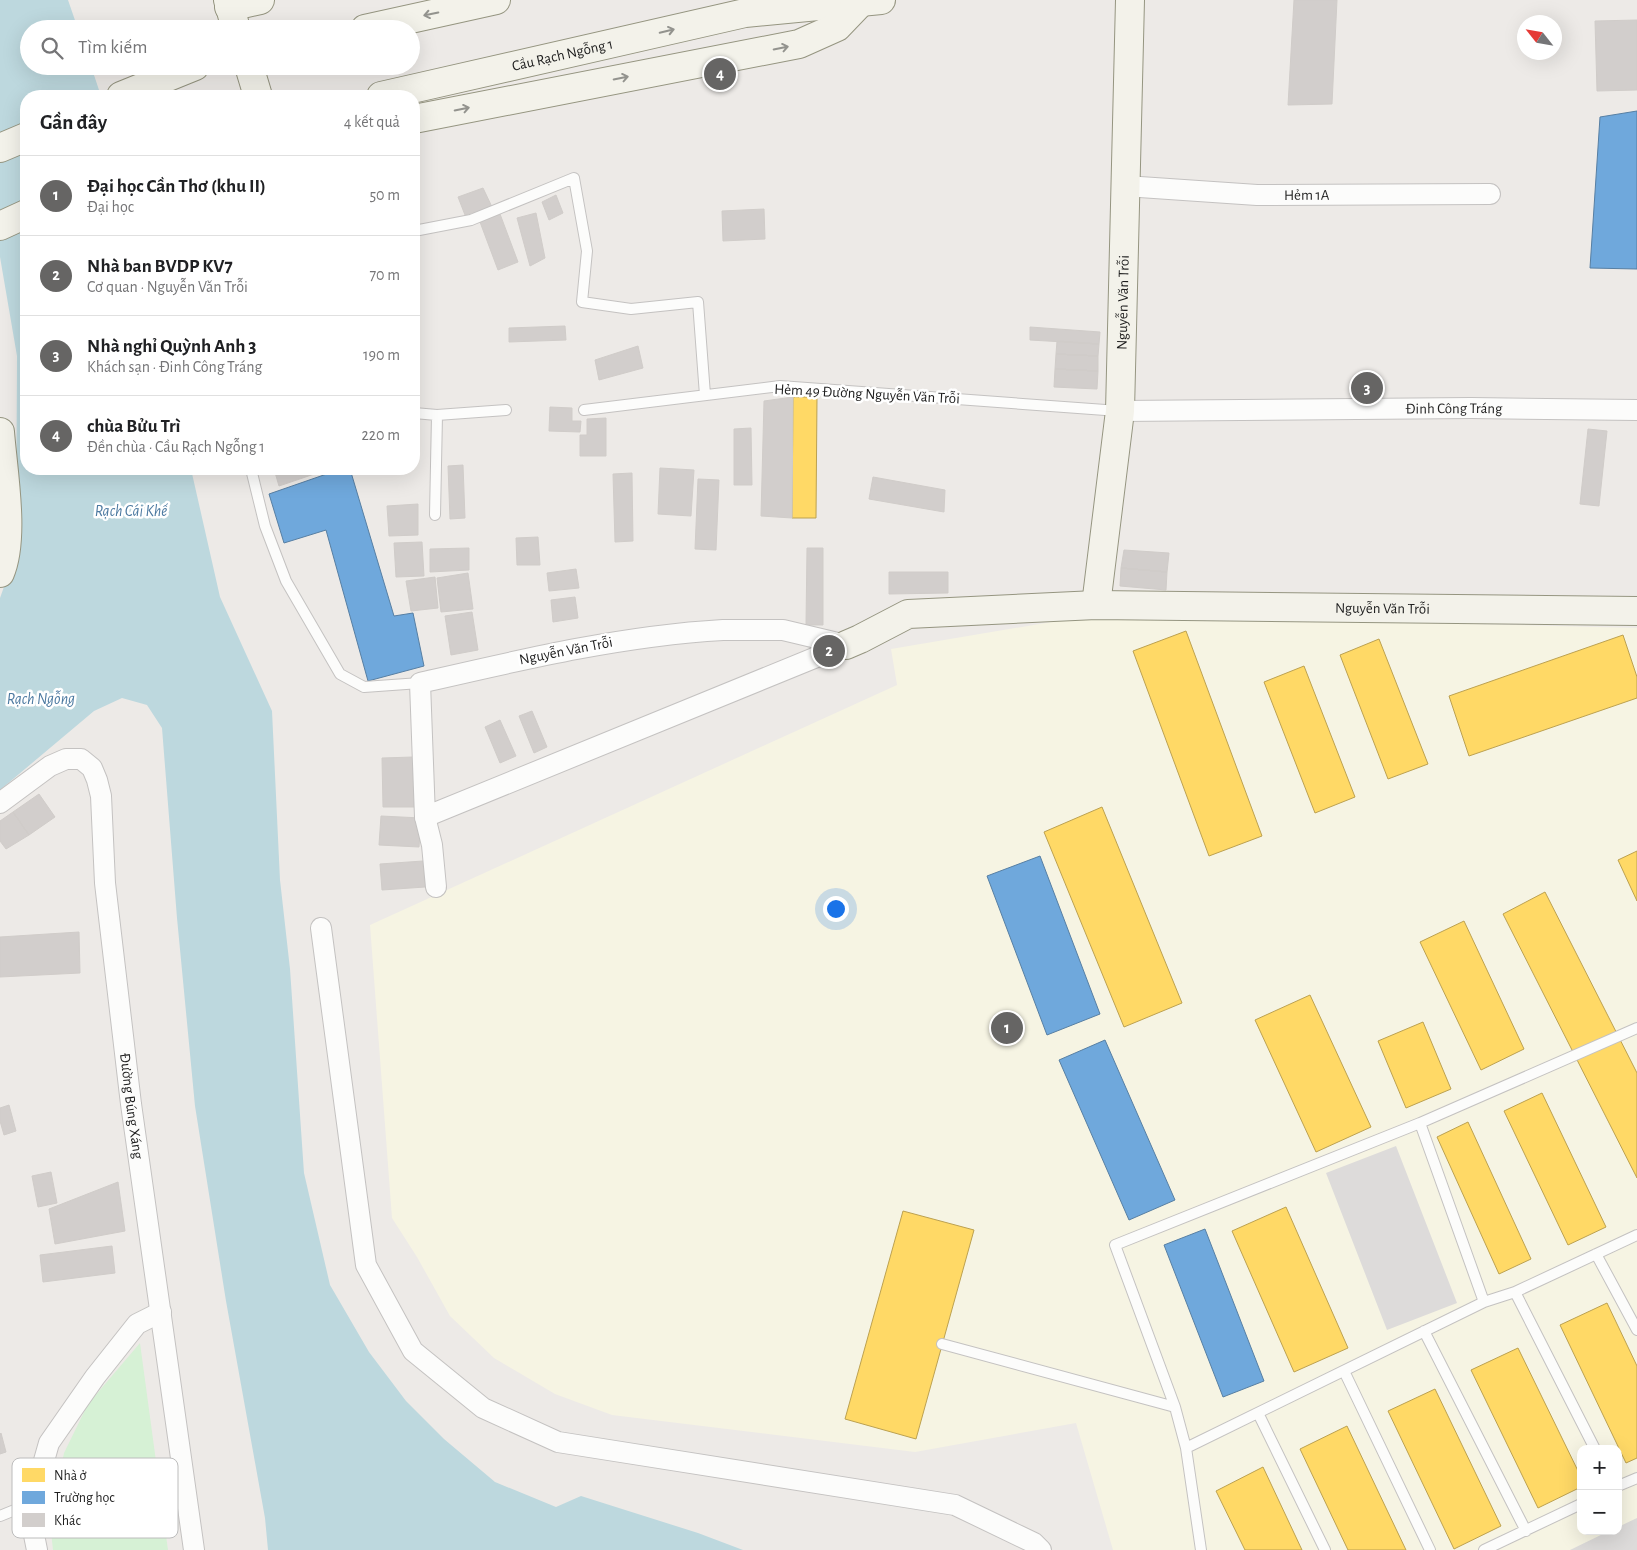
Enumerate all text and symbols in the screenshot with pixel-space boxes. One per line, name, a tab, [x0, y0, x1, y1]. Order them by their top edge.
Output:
one-way arrow	[424, 10, 440, 19]
north arrow	[1517, 15, 1562, 60]
search box	[20, 20, 420, 75]
one-way arrow	[659, 26, 675, 35]
icon: search	[38, 34, 66, 62]
street label: Cầu Rạch Ngỗng 1	[510, 36, 614, 73]
text: Tìm kiếm	[78, 38, 147, 57]
one-way arrow	[772, 42, 788, 52]
pin: 4	[704, 55, 736, 93]
one-way arrow	[613, 73, 629, 83]
one-way arrow	[453, 104, 469, 114]
text: Gần đây	[40, 112, 107, 133]
text: 4 kết quả	[344, 114, 400, 130]
text: Đại học Cần Thơ (khu II)	[87, 177, 266, 196]
text: 1	[53, 187, 59, 203]
text: 50 m	[369, 187, 400, 203]
street label: Hẻm 1A	[1284, 187, 1330, 202]
text: Đại học	[87, 199, 134, 215]
street label: Nguyễn Văn Trỗi	[1114, 255, 1131, 350]
text: Nhà ban BVDP KV7	[87, 257, 233, 276]
text: 2	[52, 267, 60, 283]
text: 70 m	[369, 267, 400, 283]
text: Cơ quan · Nguyễn Văn Trỗi	[87, 279, 248, 295]
text: Nhà nghỉ Quỳnh Anh 3	[87, 337, 256, 356]
text: 3	[53, 347, 59, 363]
text: 190 m	[363, 347, 400, 363]
text: Khách sạn · Đinh Công Tráng	[87, 359, 262, 375]
pin: 3	[1351, 369, 1383, 407]
street label: Hẻm 49 Đường Nguyễn Văn Trỗi	[774, 381, 960, 406]
street label: Đinh Công Tráng	[1405, 400, 1503, 416]
text: chùa Bửu Trì	[87, 417, 181, 436]
text: 4	[52, 427, 60, 443]
text: 220 m	[362, 427, 400, 443]
text: Đền chùa · Cầu Rạch Ngỗng 1	[87, 439, 265, 455]
water label: Rạch Cái Khế	[95, 503, 168, 519]
street label: Nguyễn Văn Trỗi	[1335, 599, 1430, 616]
pin: 2	[813, 632, 845, 670]
street label: Nguyễn Văn Trỗi	[518, 634, 614, 667]
water label: Rạch Ngỗng	[7, 690, 75, 707]
your location	[823, 896, 849, 922]
pin: 1	[991, 1009, 1023, 1047]
street label: Đường Búng Xáng	[118, 1052, 146, 1161]
map controls	[1577, 1445, 1622, 1535]
button: +	[1577, 1445, 1622, 1490]
legend	[12, 1458, 178, 1538]
text: Nhà ở	[54, 1469, 87, 1483]
button: −	[1577, 1490, 1622, 1535]
text: Trường học	[54, 1491, 115, 1505]
text: Khác	[54, 1514, 81, 1528]

